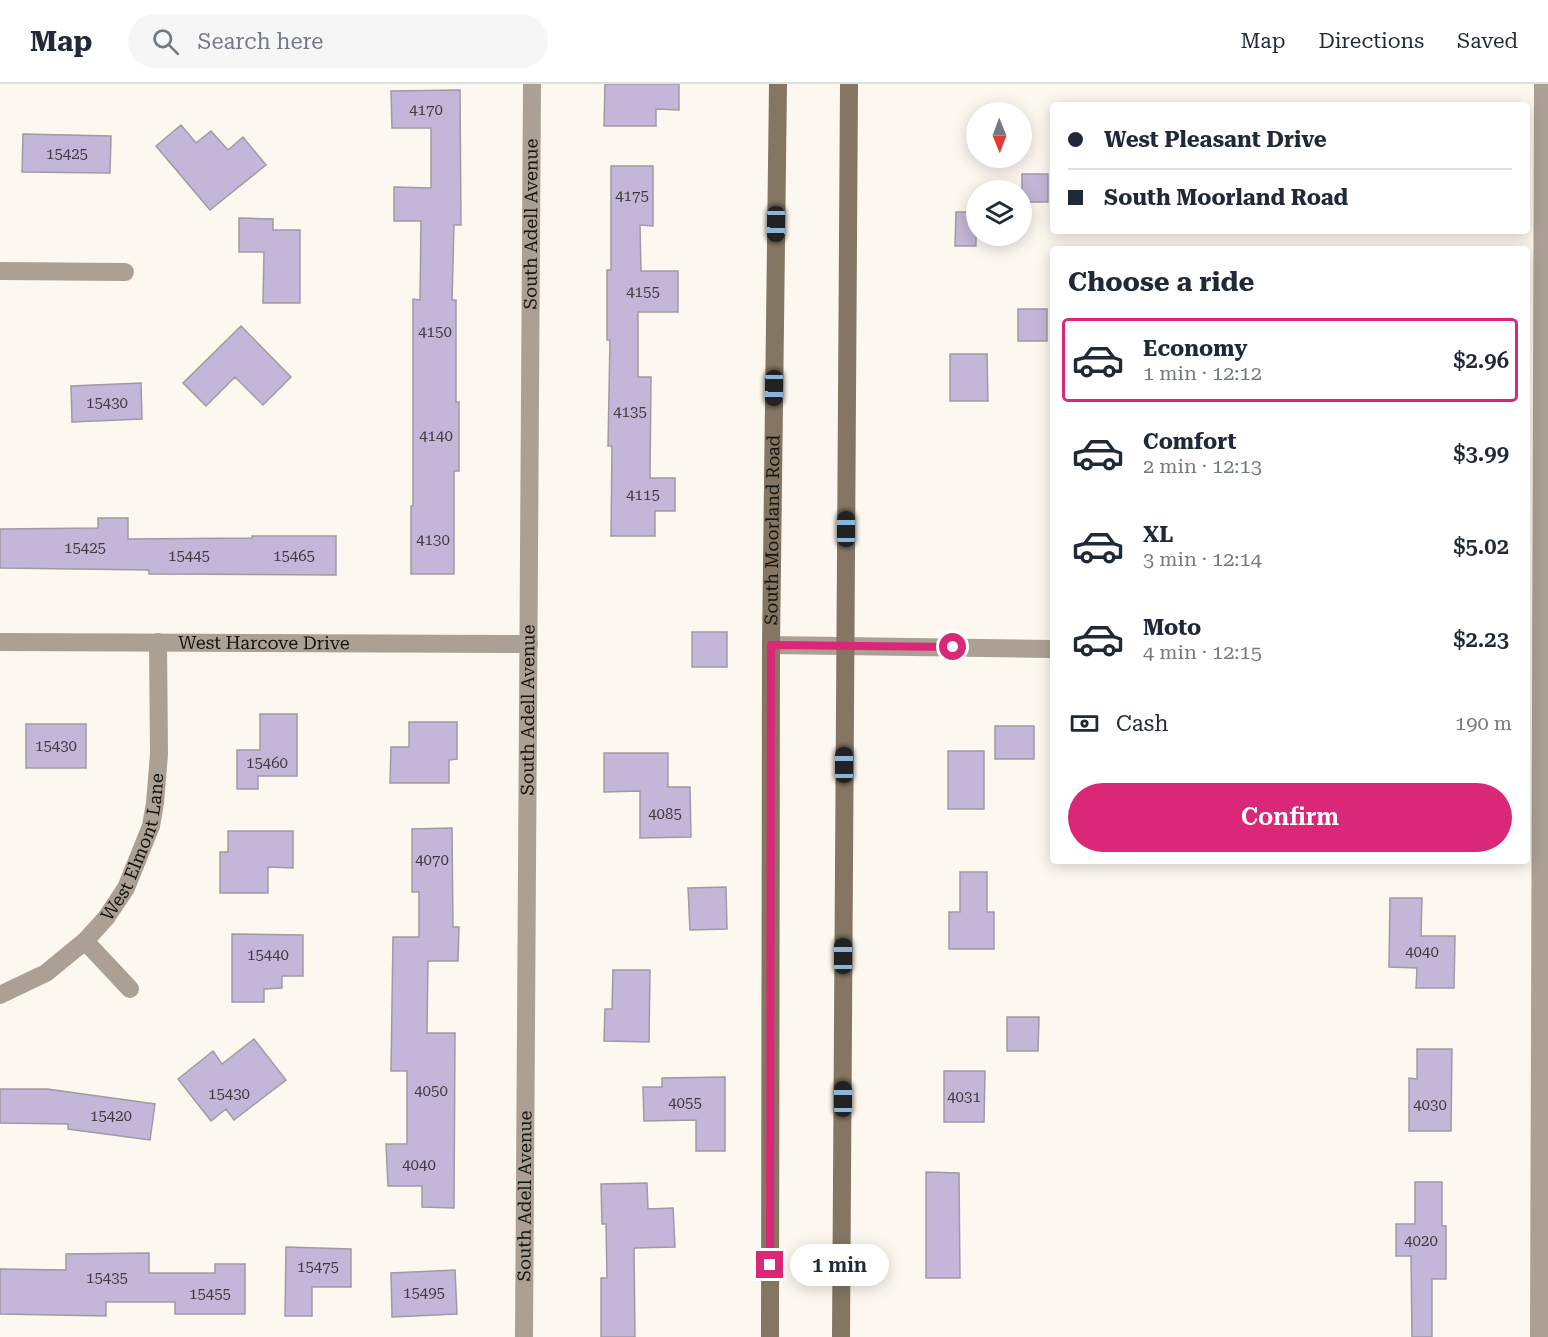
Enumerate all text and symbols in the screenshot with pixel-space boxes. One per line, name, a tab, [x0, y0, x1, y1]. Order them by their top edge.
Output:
search box	[128, 14, 548, 68]
text: Map	[30, 25, 92, 58]
icon: search	[149, 25, 182, 58]
text: Search here	[197, 29, 323, 54]
text: Map	[1241, 29, 1285, 53]
text: Directions	[1318, 29, 1424, 53]
text: Saved	[1457, 29, 1518, 53]
house number: 4170	[409, 101, 443, 119]
north arrow	[966, 102, 1032, 168]
map controls	[966, 102, 1032, 246]
text: West Pleasant Drive	[1104, 127, 1327, 152]
street label: South Adell Avenue	[520, 138, 542, 309]
house number: 15425	[46, 145, 88, 163]
button: layers	[966, 180, 1032, 246]
text: South Moorland Road	[1104, 185, 1348, 210]
house number: 4175	[615, 187, 649, 205]
car	[767, 206, 785, 242]
text: Choose a ride	[1068, 266, 1254, 298]
house number: 4155	[626, 283, 660, 301]
house number: 4150	[418, 323, 452, 341]
icon: car	[1071, 333, 1125, 387]
text: Economy	[1143, 336, 1247, 361]
text: $2.96	[1453, 348, 1509, 373]
text: 1 min · 12:12	[1143, 361, 1262, 385]
car	[765, 370, 783, 406]
house number: 15430	[86, 394, 128, 412]
house number: 4135	[613, 403, 647, 421]
icon: car	[1071, 426, 1125, 480]
house number: 4140	[419, 427, 453, 445]
text: Comfort	[1143, 429, 1236, 454]
street label: South Moorland Road	[760, 434, 784, 625]
text: $3.99	[1453, 441, 1509, 466]
text: 2 min · 12:13	[1143, 454, 1262, 478]
house number: 4115	[626, 486, 660, 504]
car	[837, 511, 855, 547]
icon: car	[1071, 519, 1125, 573]
text: XL	[1143, 522, 1173, 547]
house number: 4130	[416, 531, 450, 549]
text: $5.02	[1453, 534, 1509, 559]
house number: 15425	[64, 539, 106, 557]
house number: 15445	[168, 547, 210, 565]
house number: 15465	[273, 547, 315, 565]
text: 3 min · 12:14	[1143, 547, 1262, 571]
icon: car	[1071, 612, 1125, 666]
text: Moto	[1143, 615, 1201, 640]
street label: South Adell Avenue	[516, 624, 539, 795]
text: $2.23	[1453, 627, 1509, 652]
street label: West Harcove Drive	[178, 632, 350, 653]
route start	[939, 633, 966, 660]
text: 4 min · 12:15	[1143, 640, 1262, 664]
icon: cash	[1068, 707, 1101, 740]
text: Cash	[1116, 711, 1168, 736]
text: 190 m	[1455, 711, 1512, 735]
house number: 15430	[35, 737, 77, 755]
car	[835, 747, 853, 783]
house number: 15460	[246, 754, 288, 772]
street label: West Elmont Lane	[96, 772, 167, 925]
button: Confirm	[1068, 783, 1512, 852]
house number: 4085	[648, 805, 682, 823]
house number: 4070	[415, 851, 449, 869]
car	[834, 938, 852, 974]
house number: 4040	[1405, 943, 1439, 961]
house number: 15440	[247, 946, 289, 964]
car	[834, 1081, 852, 1117]
house number: 4050	[414, 1082, 448, 1100]
house number: 15430	[208, 1085, 250, 1103]
house number: 4031	[947, 1088, 981, 1106]
house number: 4055	[668, 1094, 702, 1112]
house number: 4030	[1413, 1096, 1447, 1114]
house number: 15420	[90, 1107, 132, 1125]
street label: South Adell Avenue	[513, 1110, 535, 1281]
house number: 4040	[402, 1156, 436, 1174]
house number: 4020	[1404, 1232, 1438, 1250]
callout: 1 min	[791, 1244, 890, 1286]
route end	[756, 1251, 783, 1278]
text: 1 min	[812, 1253, 867, 1277]
house number: 15475	[297, 1258, 339, 1276]
house number: 15435	[86, 1269, 128, 1287]
house number: 15495	[403, 1284, 445, 1302]
house number: 15455	[189, 1285, 231, 1303]

